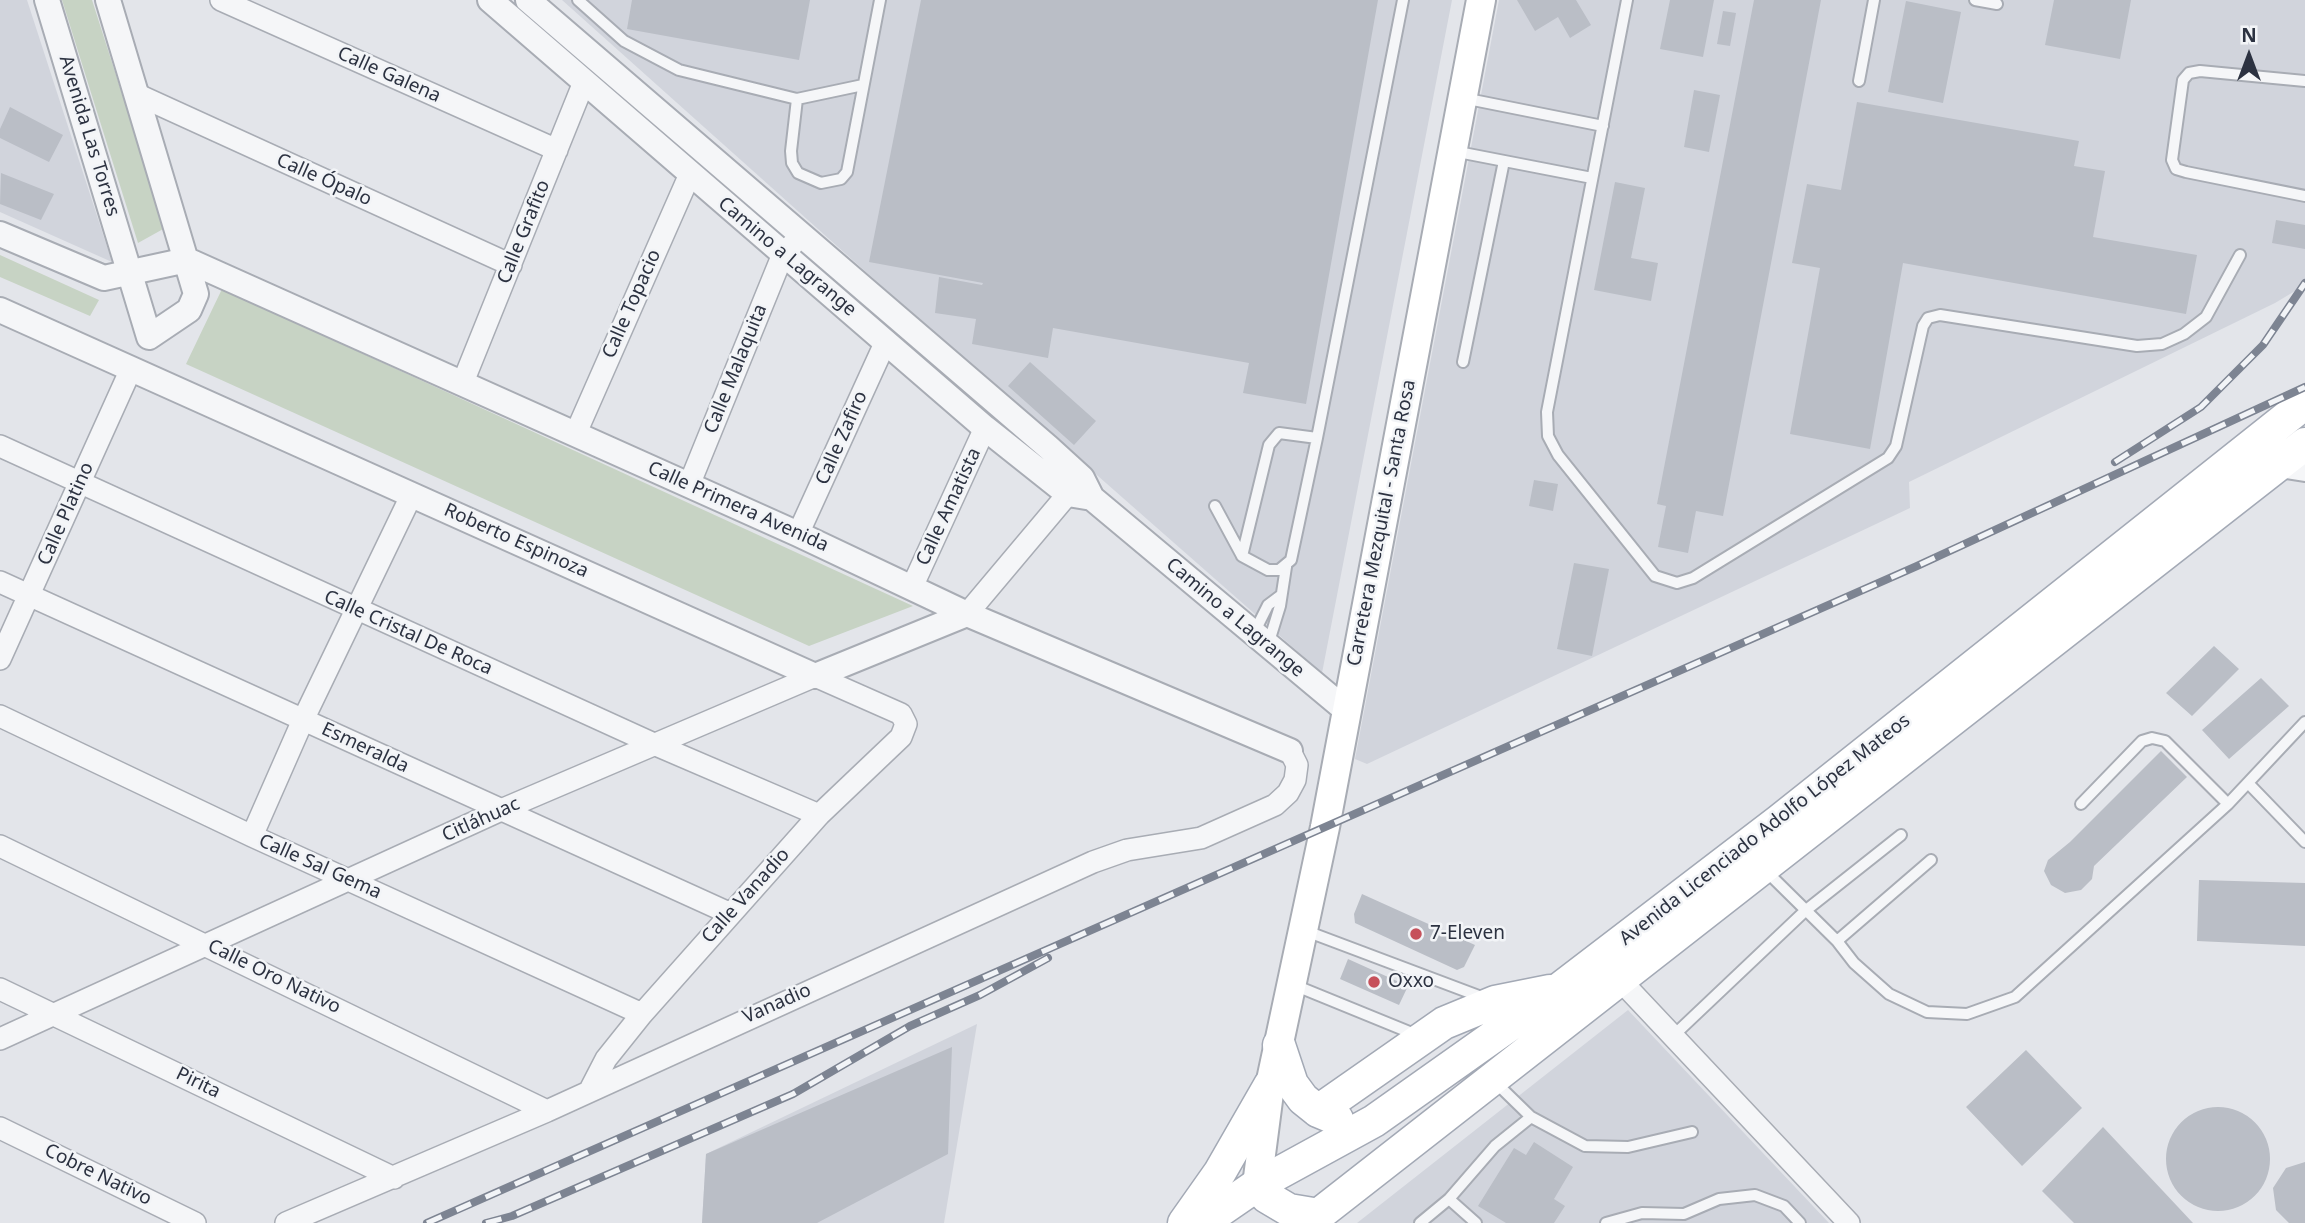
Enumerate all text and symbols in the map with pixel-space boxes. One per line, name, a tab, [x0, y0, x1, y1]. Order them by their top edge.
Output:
north arrow	[2214, 21, 2284, 91]
text: N	[2241, 22, 2257, 48]
street label: Calle Galena	[334, 42, 444, 108]
street label: Avenida Las Torres	[54, 53, 124, 219]
street label: Calle Ópalo	[273, 149, 375, 211]
street label: Calle Grafito	[493, 177, 555, 287]
street label: Camino a Lagrange	[713, 192, 861, 322]
street label: Calle Topacio	[598, 246, 666, 362]
street label: Calle Malaquita	[700, 301, 772, 437]
street label: Carretera Mezquital - Santa Rosa	[1343, 378, 1421, 668]
street label: Calle Zafiro	[811, 388, 873, 488]
street label: Calle Amatista	[912, 445, 986, 569]
street label: Calle Primera Avenida	[644, 457, 832, 557]
street label: Calle Platino	[33, 459, 99, 569]
street label: Roberto Espinoza	[440, 499, 592, 583]
street label: Camino a Lagrange	[1161, 553, 1309, 683]
street label: Calle Cristal De Roca	[320, 586, 496, 680]
street label: Avenida Licenciado Adolfo López Mateos	[1615, 709, 1915, 951]
street label: Esmeralda	[318, 718, 412, 778]
street label: Citláhuac	[439, 793, 523, 847]
street label: Calle Sal Gema	[255, 830, 385, 904]
street label: Calle Vanadio	[697, 844, 795, 948]
place label: 7-Eleven	[1430, 923, 1505, 945]
marker: 7-Eleven	[1408, 926, 1424, 942]
street label: Calle Oro Nativo	[204, 935, 344, 1019]
place label: Oxxo	[1388, 971, 1434, 993]
marker: Oxxo	[1366, 974, 1382, 990]
street label: Vanadio	[739, 979, 815, 1029]
street label: Pirita	[172, 1063, 224, 1103]
street label: Cobre Nativo	[41, 1139, 155, 1211]

